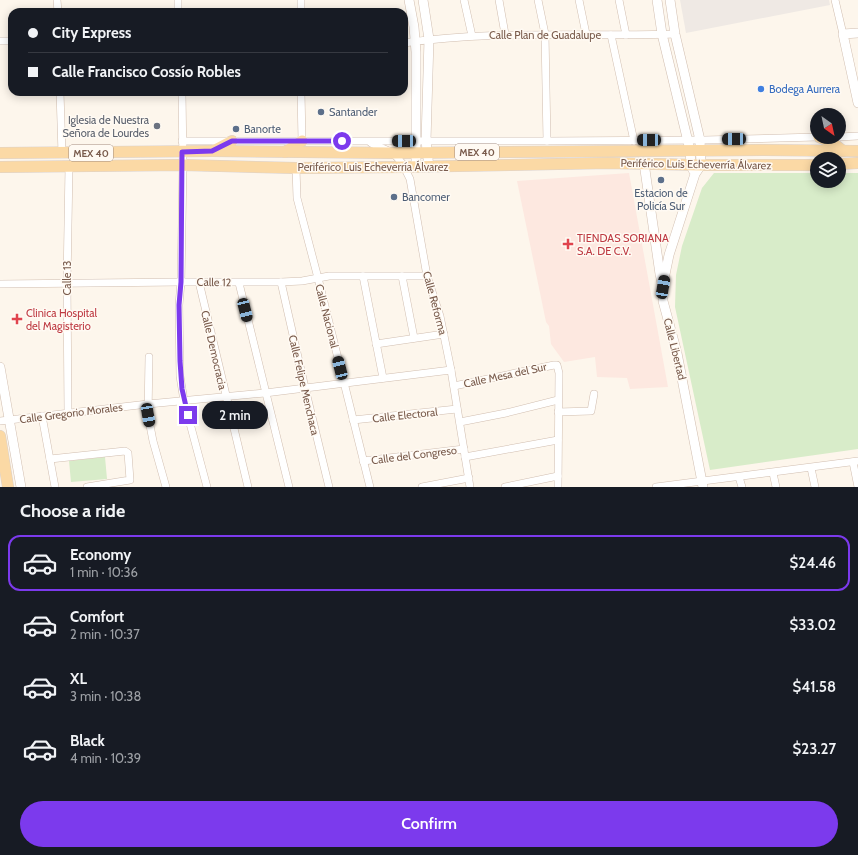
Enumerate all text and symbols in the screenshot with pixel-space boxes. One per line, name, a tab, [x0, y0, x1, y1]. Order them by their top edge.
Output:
text: City Express	[52, 24, 131, 42]
street label: Calle Plan de Guadalupe	[489, 28, 601, 42]
text: Calle Francisco Cossío Robles	[52, 63, 241, 81]
place label: Bodega Aurrera	[769, 82, 841, 96]
marker: Bodega Aurrera	[756, 84, 766, 94]
place label: Santander	[329, 105, 378, 119]
marker: Santander	[316, 107, 326, 117]
north arrow	[810, 108, 846, 144]
map controls	[810, 108, 846, 188]
place label: Iglesia de Nuestra Señora de Lourdes	[63, 113, 150, 140]
marker: Iglesia de Nuestra Señora de Lourdes	[152, 121, 162, 131]
place label: Banorte	[244, 122, 281, 136]
marker: Banorte	[231, 124, 241, 134]
route start	[333, 132, 351, 150]
car	[722, 133, 746, 145]
car	[637, 134, 661, 146]
car	[392, 135, 416, 147]
road number: MEX 40	[455, 144, 499, 160]
road number: MEX 40	[69, 145, 113, 161]
button: layers	[810, 152, 846, 188]
street label: Periférico Luis Echeverría Álvarez	[620, 156, 772, 172]
street label: Periférico Luis Echeverría Álvarez	[298, 160, 449, 174]
marker: Estacion de Policía Sur	[656, 175, 666, 185]
place label: Estacion de Policía Sur	[634, 186, 688, 213]
place label: Bancomer	[402, 190, 450, 204]
marker: Bancomer	[389, 192, 399, 202]
place label: TIENDAS SORIANA S.A. DE C.V.	[577, 231, 669, 258]
marker: TIENDAS SORIANA S.A. DE C.V.	[562, 238, 574, 250]
street label: Calle 13	[60, 261, 74, 295]
street label: Calle Reforma	[420, 270, 450, 337]
car	[655, 274, 671, 300]
street label: Calle 12	[197, 275, 232, 289]
street label: Calle Nacional	[312, 282, 342, 350]
car	[236, 297, 254, 323]
place label: Clinica Hospital del Magisterio	[26, 306, 98, 333]
street label: Calle Democracia	[198, 309, 230, 392]
marker: Clinica Hospital del Magisterio	[11, 313, 23, 325]
street label: Calle Libertad	[661, 317, 689, 381]
street label: Calle Felipe Menchaca	[286, 334, 323, 437]
car	[331, 355, 349, 381]
street label: Calle Mesa del Sur	[462, 359, 548, 391]
street label: Calle Gregorio Morales	[19, 400, 124, 426]
callout: 2 min	[202, 401, 268, 429]
car	[140, 402, 156, 428]
street label: Calle Electoral	[372, 405, 439, 425]
route end	[179, 406, 197, 424]
text: 2 min	[219, 407, 251, 423]
street label: Calle del Congreso	[370, 443, 458, 467]
text: Choose a ride	[20, 500, 125, 522]
icon: car	[22, 545, 58, 581]
text: Economy	[70, 546, 131, 564]
text: $24.46	[790, 554, 836, 572]
text: 1 min · 10:36	[70, 564, 138, 580]
icon: car	[22, 607, 58, 643]
text: Comfort	[70, 608, 124, 626]
text: $33.02	[790, 616, 836, 634]
text: 2 min · 10:37	[70, 626, 140, 642]
icon: car	[22, 669, 58, 705]
text: XL	[70, 670, 87, 688]
text: $41.58	[793, 678, 836, 696]
text: 3 min · 10:38	[70, 688, 141, 704]
icon: car	[22, 731, 58, 767]
text: Black	[70, 732, 105, 750]
text: $23.27	[793, 740, 836, 758]
text: 4 min · 10:39	[70, 750, 141, 766]
button: Confirm	[20, 801, 838, 847]

